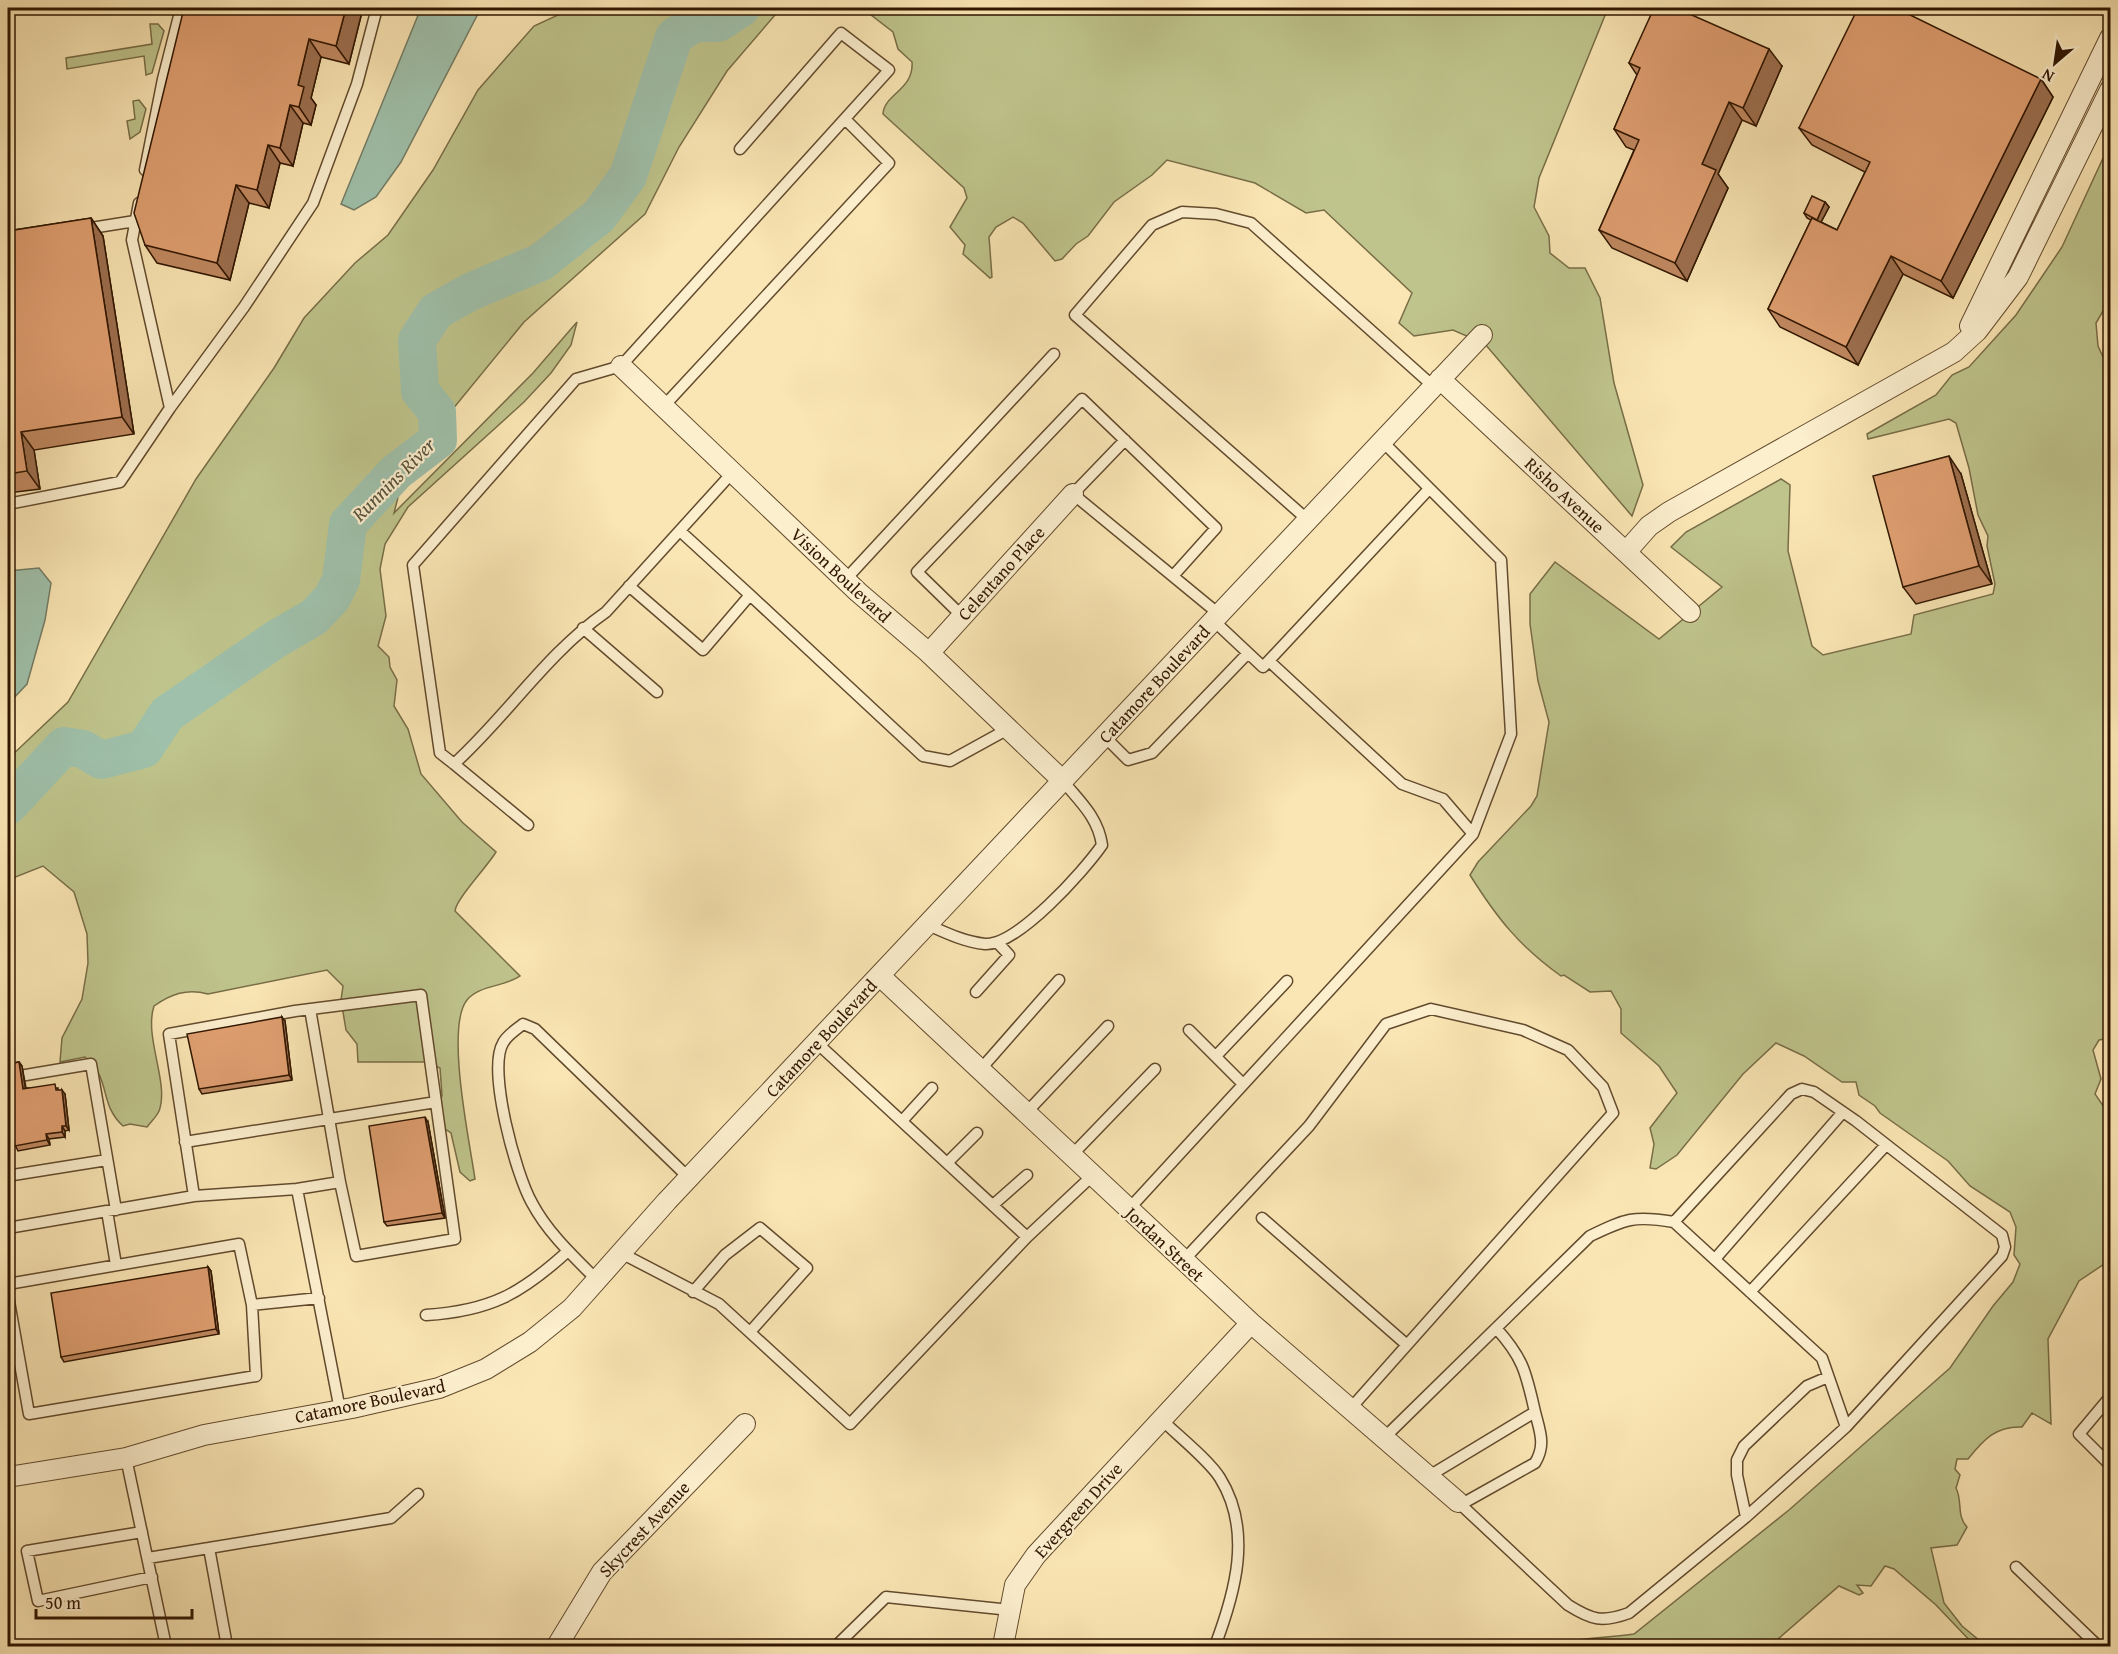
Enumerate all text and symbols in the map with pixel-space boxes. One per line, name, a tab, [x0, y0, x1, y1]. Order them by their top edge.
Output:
north arrow	[2025, 33, 2085, 93]
text: N	[2037, 63, 2058, 89]
water label: Runnins River	[344, 430, 442, 528]
street label: Risho Avenue	[1519, 451, 1611, 539]
street label: Celentano Place	[951, 520, 1051, 626]
street label: Vision Boulevard	[785, 521, 898, 629]
street label: Catamore Boulevard	[1092, 618, 1216, 749]
street label: Catamore Boulevard	[759, 972, 883, 1103]
street label: Jordan Street	[1118, 1199, 1211, 1288]
street label: Catamore Boulevard	[292, 1372, 448, 1430]
street label: Evergreen Drive	[1027, 1456, 1129, 1564]
street label: Skycrest Avenue	[592, 1475, 696, 1583]
scale bar	[36, 1582, 192, 1620]
text: 50 m	[45, 1589, 81, 1616]

